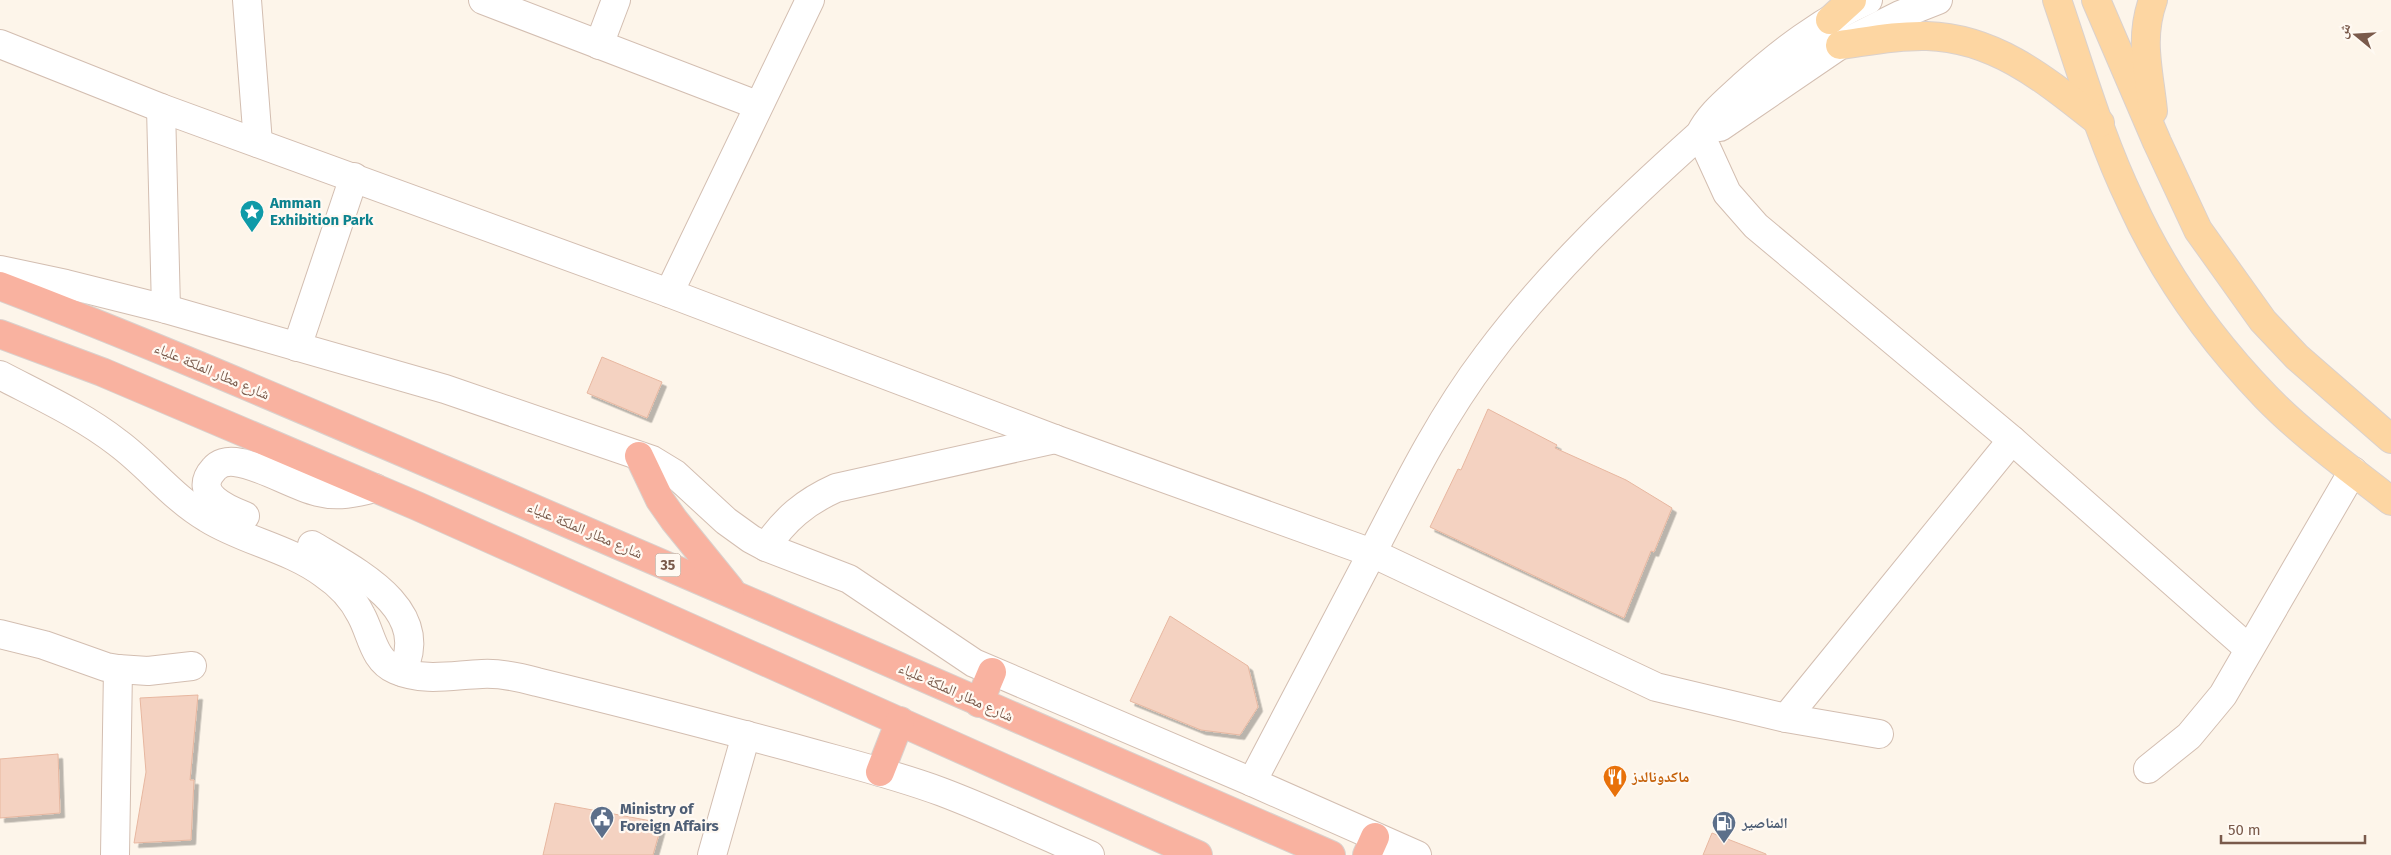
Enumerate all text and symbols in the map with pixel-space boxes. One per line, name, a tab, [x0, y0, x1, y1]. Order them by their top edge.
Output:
north arrow	[2331, 10, 2381, 60]
text: ش	[2334, 21, 2355, 41]
place label: Amman Exhibition Park	[269, 194, 374, 229]
place icon: Amman Exhibition Park	[239, 199, 265, 233]
street label: شارع مطار الملكة علياء	[151, 339, 273, 404]
street label: شارع مطار الملكة علياء	[524, 498, 646, 563]
road number: 35	[656, 554, 680, 576]
street label: شارع مطار الملكة علياء	[895, 659, 1016, 726]
restaurant icon: ماكدونالدز	[1602, 764, 1628, 798]
place label: ماكدونالدز	[1631, 768, 1689, 786]
place label: Ministry of Foreign Affairs	[620, 800, 719, 835]
public building icon: Ministry of Foreign Affairs	[589, 805, 615, 839]
fuel station icon: المناصير	[1711, 810, 1737, 844]
scale bar	[2221, 812, 2365, 844]
place label: المناصير	[1741, 814, 1788, 832]
text: 50 m	[2228, 821, 2261, 839]

